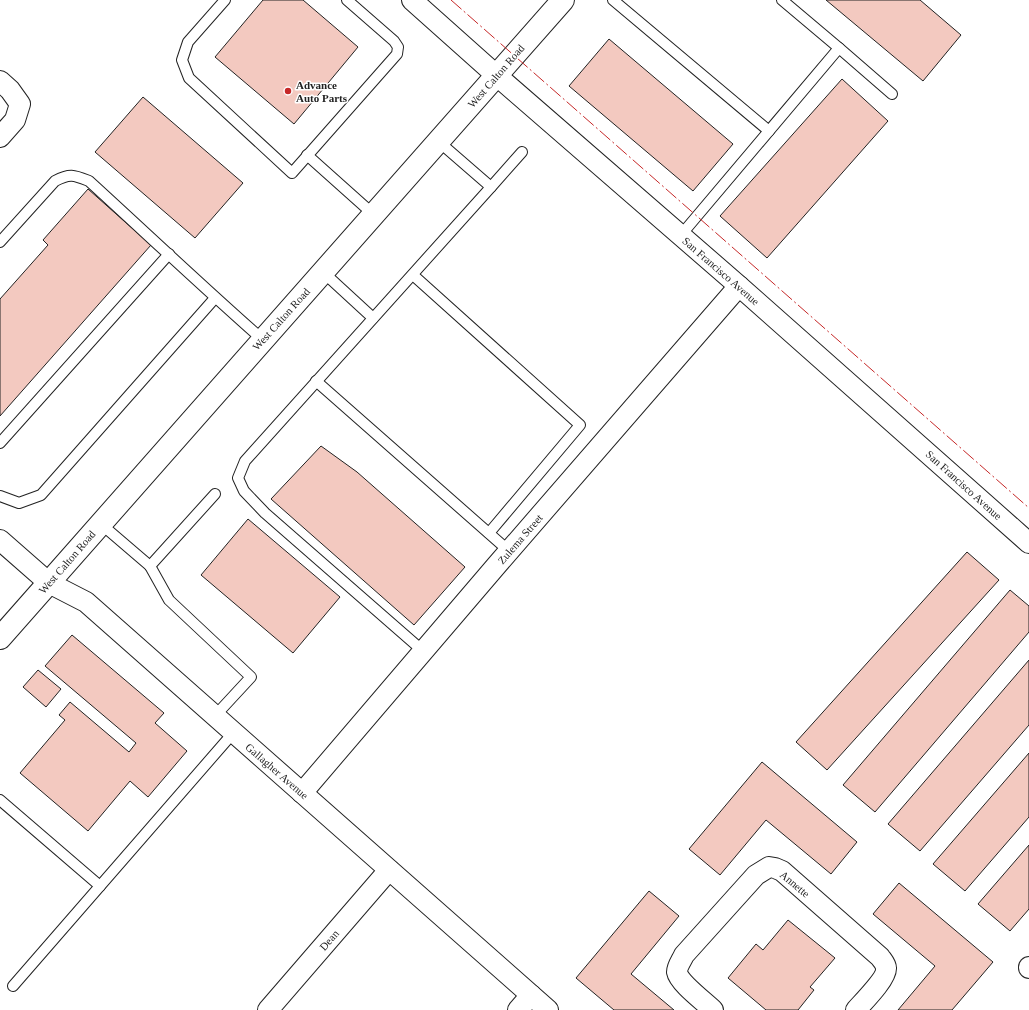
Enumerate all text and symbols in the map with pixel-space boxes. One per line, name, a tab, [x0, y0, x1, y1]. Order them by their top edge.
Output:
street label: West Calton Road	[465, 42, 527, 110]
place label: Advance Auto Parts	[296, 79, 348, 104]
marker: Advance Auto Parts	[283, 86, 293, 96]
street label: San Francisco Avenue	[680, 234, 762, 308]
street label: West Calton Road	[250, 285, 312, 353]
street label: San Francisco Avenue	[924, 448, 1004, 522]
street label: Zulema Street	[495, 512, 545, 566]
street label: West Calton Road	[36, 528, 98, 596]
street label: Gallagher Avenue	[243, 741, 311, 801]
street label: Annette	[778, 868, 812, 900]
street label: Dean	[317, 927, 341, 953]

